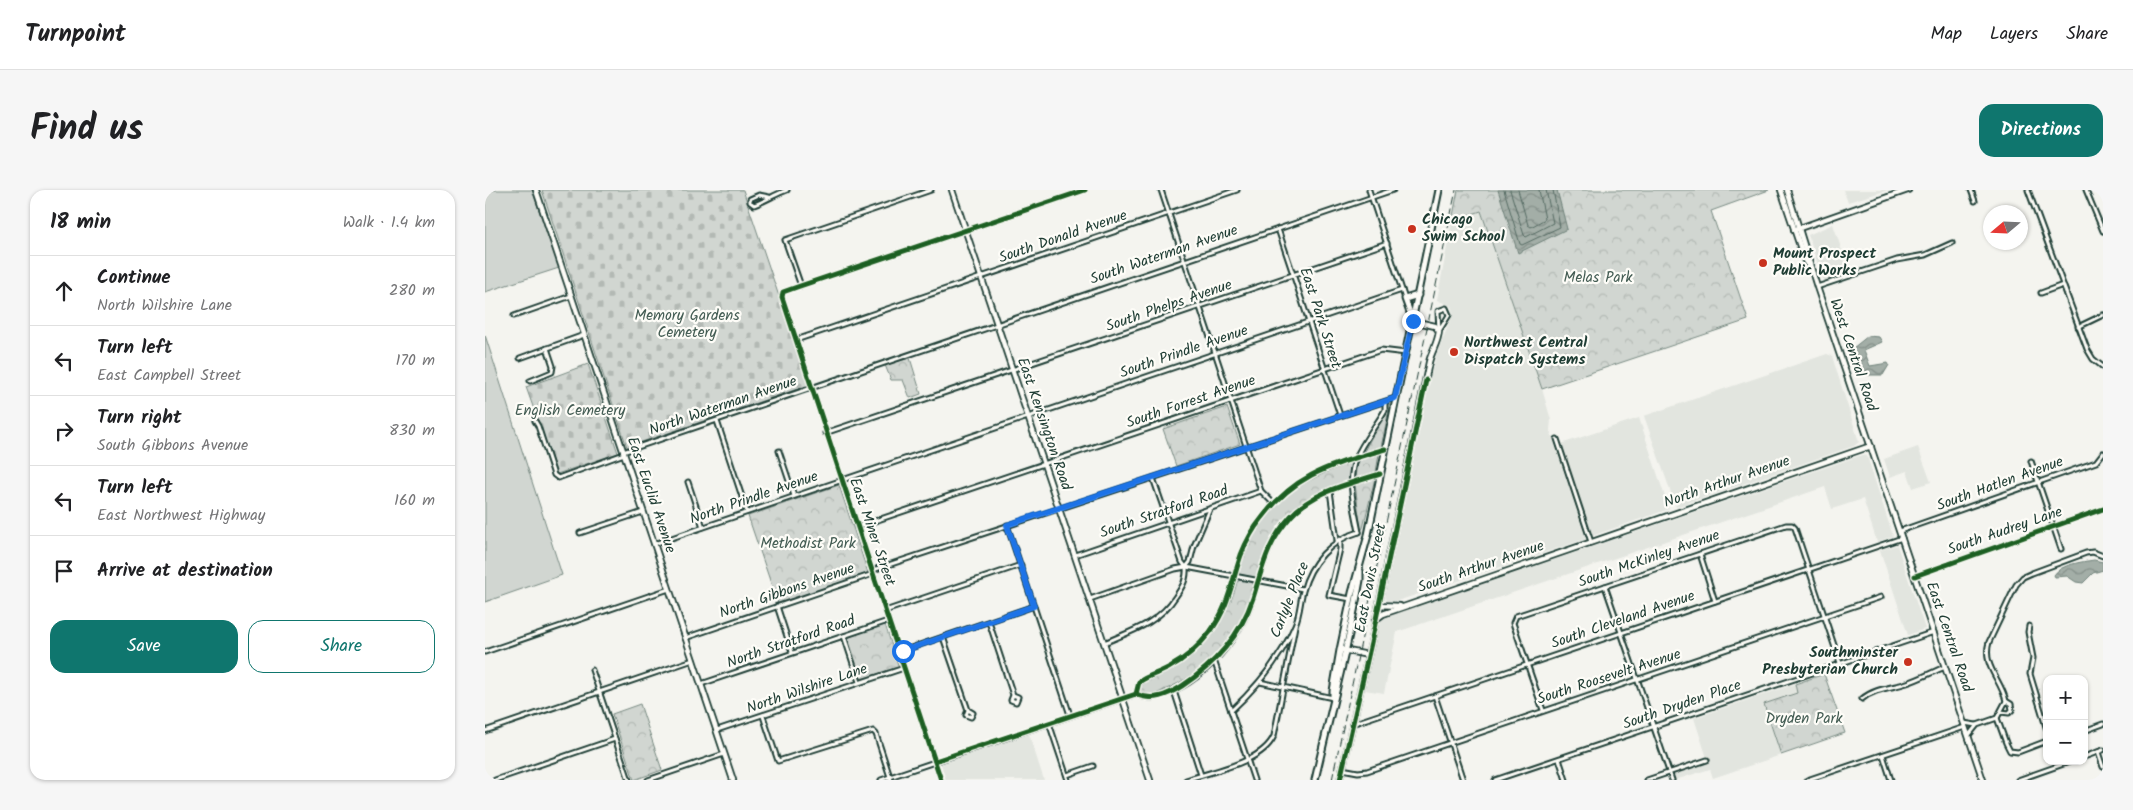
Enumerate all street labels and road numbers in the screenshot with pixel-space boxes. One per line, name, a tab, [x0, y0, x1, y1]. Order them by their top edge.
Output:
street label: South Donald Avenue	[995, 204, 1131, 270]
street label: South Waterman Avenue	[1087, 218, 1242, 292]
street label: East Park Street	[1292, 264, 1348, 372]
street label: South Phelps Avenue	[1103, 273, 1236, 339]
street label: West Central Road	[1822, 295, 1884, 415]
street label: South Prindle Avenue	[1116, 319, 1252, 385]
street label: East Kensington Road	[1010, 354, 1078, 494]
street label: North Waterman Avenue	[646, 369, 801, 443]
street label: South Forrest Avenue	[1123, 369, 1259, 435]
street label: East Euclid Avenue	[620, 434, 682, 557]
street label: North Arthur Avenue	[1661, 449, 1794, 515]
street label: South Hatlen Avenue	[1933, 450, 2067, 518]
street label: North Prindle Avenue	[686, 465, 822, 531]
street label: East Miner Street	[842, 475, 902, 590]
street label: South Stratford Road	[1097, 479, 1232, 545]
street label: South Audrey Lane	[1944, 500, 2066, 562]
street label: East Davis Street	[1349, 521, 1393, 635]
street label: South McKinley Avenue	[1575, 523, 1723, 595]
street label: South Arthur Avenue	[1415, 534, 1548, 600]
street label: North Gibbons Avenue	[716, 557, 858, 625]
street label: Carlyle Place	[1264, 558, 1316, 642]
street label: East Central Road	[1919, 579, 1979, 696]
street label: South Cleveland Avenue	[1548, 584, 1698, 656]
street label: North Stratford Road	[724, 609, 859, 675]
street label: South Roosevelt Avenue	[1534, 642, 1684, 712]
street label: North Wilshire Lane	[743, 657, 871, 721]
street label: South Dryden Place	[1619, 673, 1745, 737]

